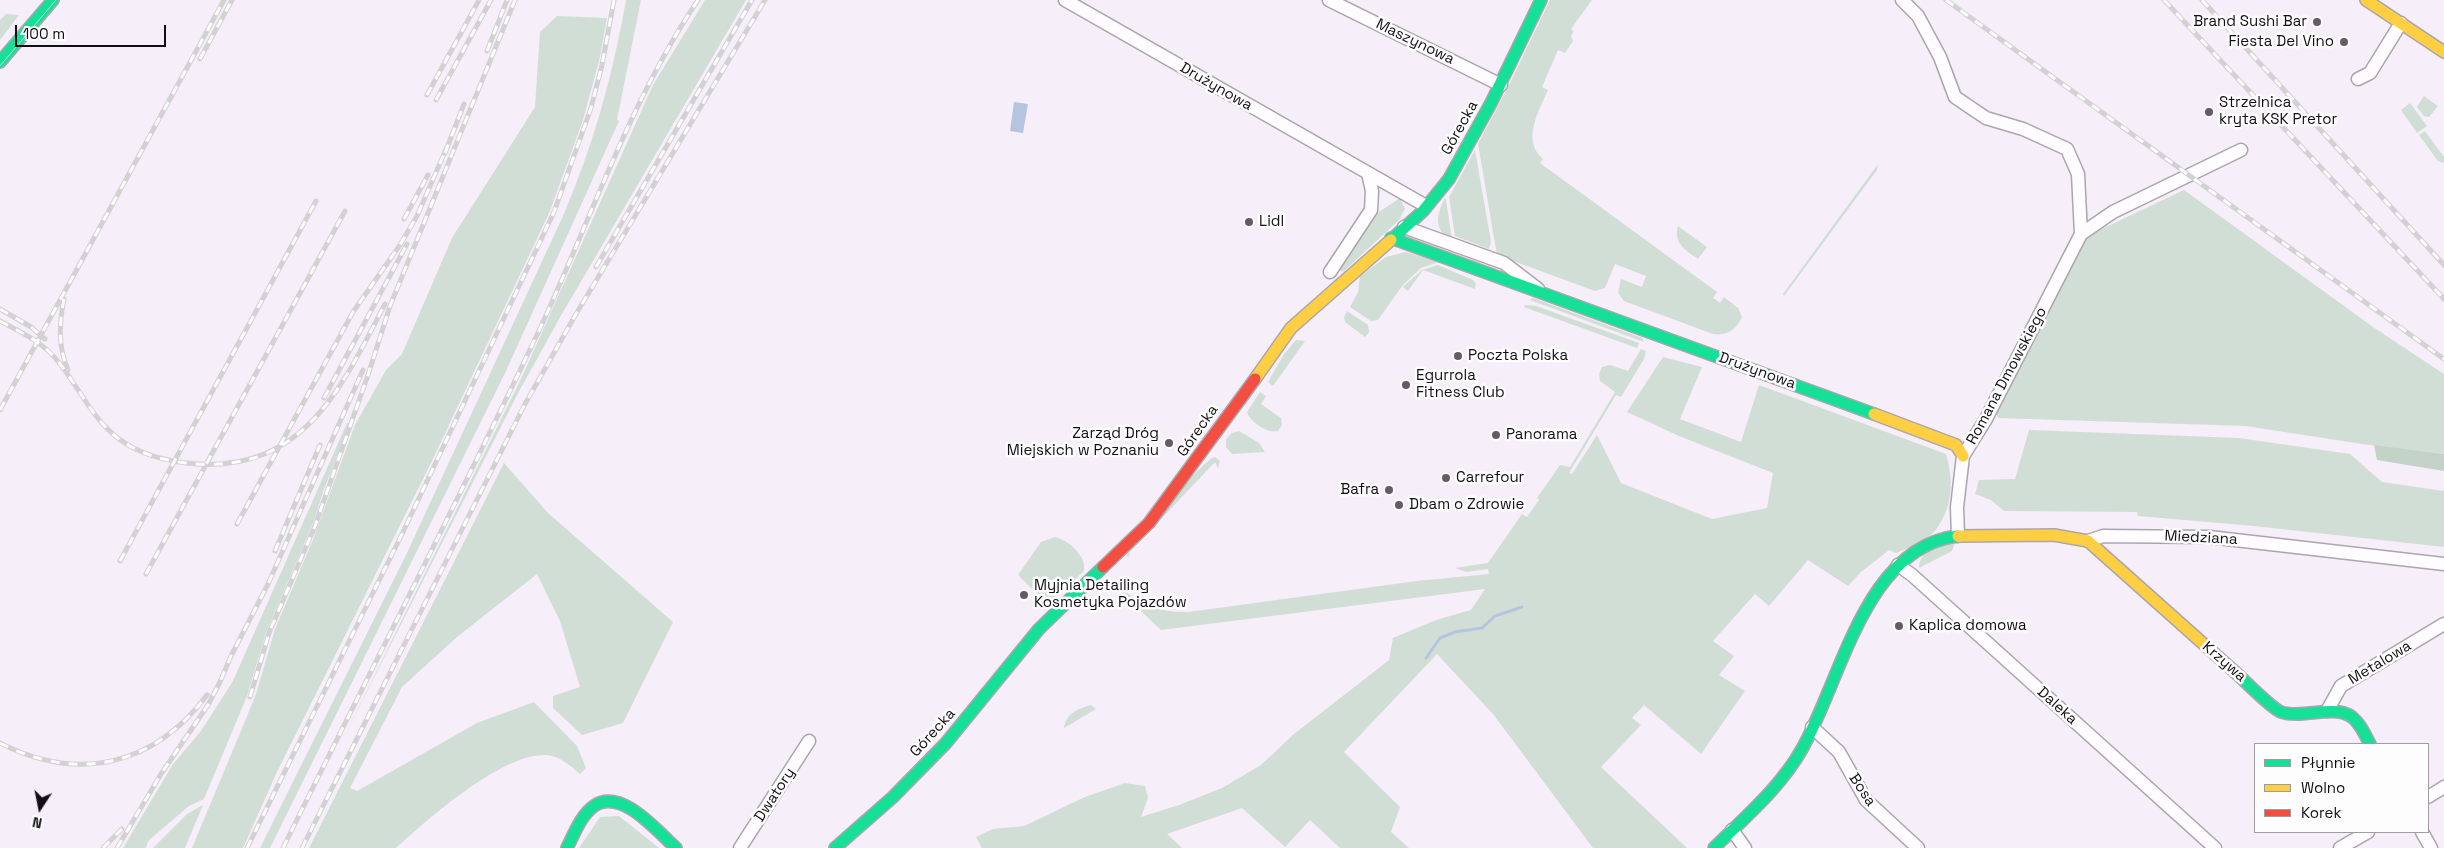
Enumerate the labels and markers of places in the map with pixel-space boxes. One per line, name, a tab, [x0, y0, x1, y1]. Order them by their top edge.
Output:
place label: Brand Sushi Bar	[2193, 13, 2307, 31]
marker: Brand Sushi Bar	[2311, 16, 2323, 28]
place label: Fiesta Del Vino	[2228, 33, 2334, 51]
marker: Fiesta Del Vino	[2338, 36, 2350, 48]
place label: Strzelnica kryta KSK Pretor	[2219, 94, 2337, 129]
marker: Strzelnica kryta KSK Pretor	[2203, 106, 2215, 118]
place label: Lidl	[1259, 213, 1284, 231]
marker: Lidl	[1243, 216, 1255, 228]
place label: Poczta Polska	[1468, 347, 1568, 365]
marker: Poczta Polska	[1452, 350, 1464, 362]
place label: Egurrola Fitness Club	[1416, 367, 1505, 402]
marker: Egurrola Fitness Club	[1400, 379, 1412, 391]
place label: Zarząd Dróg Miejskich w Poznaniu	[1007, 425, 1159, 460]
place label: Panorama	[1506, 426, 1577, 444]
marker: Panorama	[1490, 429, 1502, 441]
marker: Zarząd Dróg Miejskich w Poznaniu	[1163, 437, 1175, 449]
place label: Carrefour	[1456, 469, 1524, 487]
marker: Carrefour	[1440, 472, 1452, 484]
place label: Bafra	[1340, 481, 1379, 499]
marker: Bafra	[1383, 484, 1395, 496]
place label: Dbam o Zdrowie	[1409, 496, 1524, 514]
marker: Dbam o Zdrowie	[1393, 499, 1405, 511]
place label: Myjnia Detailing Kosmetyka Pojazdów	[1034, 577, 1187, 612]
marker: Myjnia Detailing Kosmetyka Pojazdów	[1018, 589, 1030, 601]
place label: Kaplica domowa	[1909, 617, 2027, 635]
marker: Kaplica domowa	[1893, 620, 1905, 632]

